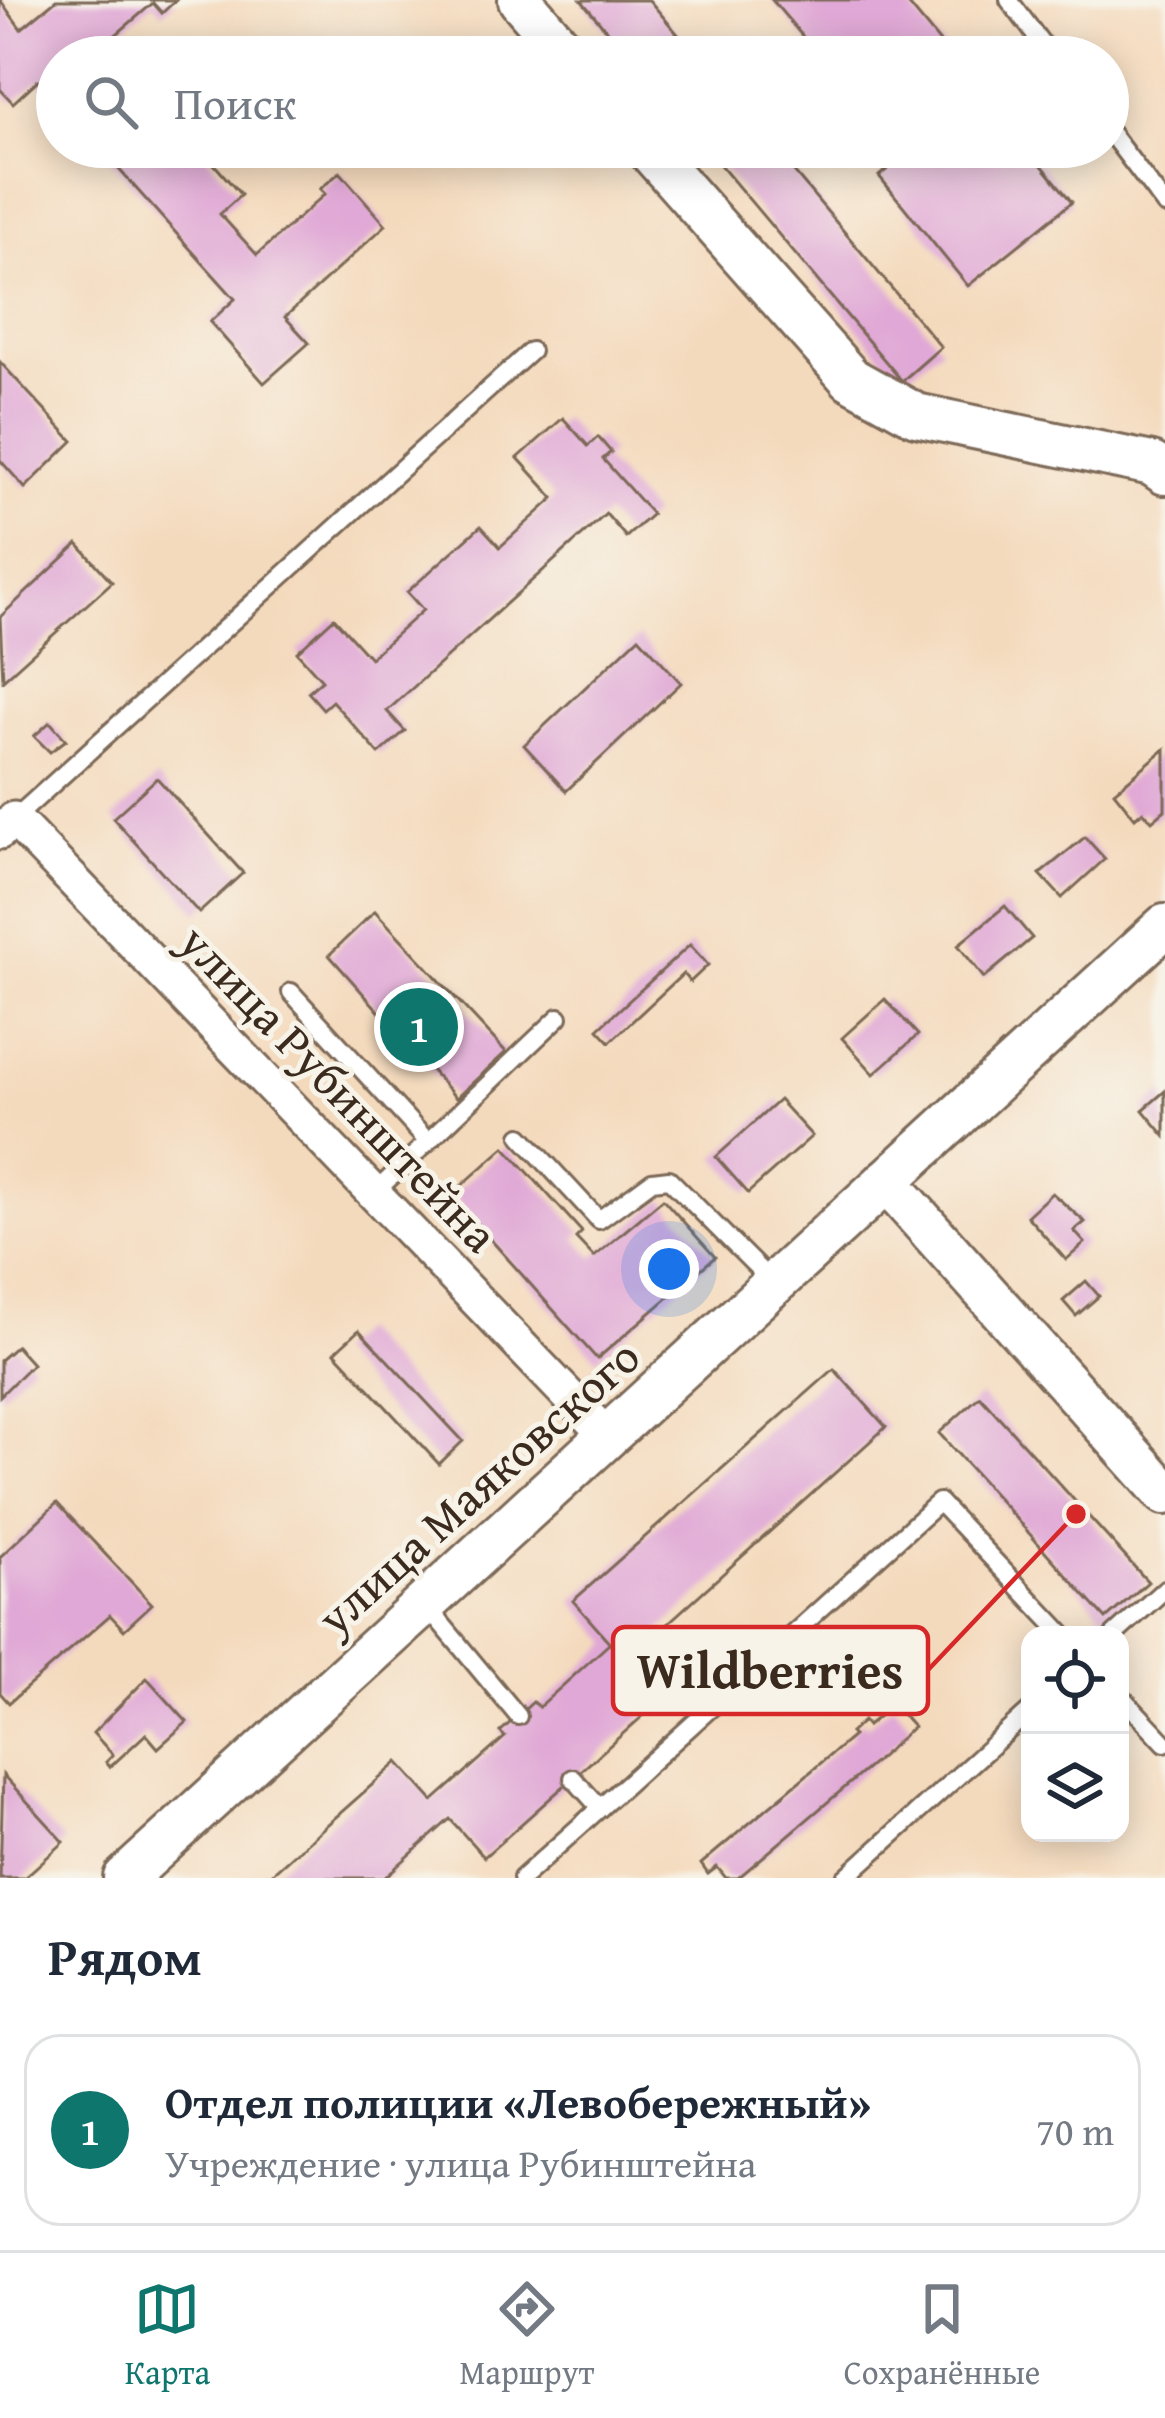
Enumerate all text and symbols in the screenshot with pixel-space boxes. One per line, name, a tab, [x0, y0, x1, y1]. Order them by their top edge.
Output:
search box	[36, 36, 1129, 168]
icon: search	[78, 69, 144, 135]
text: Поиск	[174, 70, 296, 135]
street label: улица Рубинштейна	[163, 907, 515, 1268]
pin: 1	[380, 982, 458, 1072]
your location	[639, 1239, 699, 1299]
street label: улица Маяковского	[299, 1322, 655, 1652]
map controls	[1021, 1626, 1129, 1842]
button: locate	[1021, 1626, 1129, 1734]
callout: Wildberries	[613, 1627, 928, 1714]
text: Wildberries	[637, 1632, 903, 1707]
button: layers	[1021, 1734, 1129, 1842]
text: Рядом	[48, 1919, 202, 1994]
text: Отдел полиции «Левобережный»	[165, 2069, 871, 2134]
text: 1	[80, 2102, 100, 2159]
text: 70 m	[1036, 2102, 1114, 2159]
text: Учреждение · улица Рубинштейна	[165, 2134, 756, 2191]
tab: Карта	[125, 2276, 210, 2396]
tab: Маршрут	[459, 2276, 594, 2396]
tab: Сохранённые	[844, 2276, 1040, 2396]

